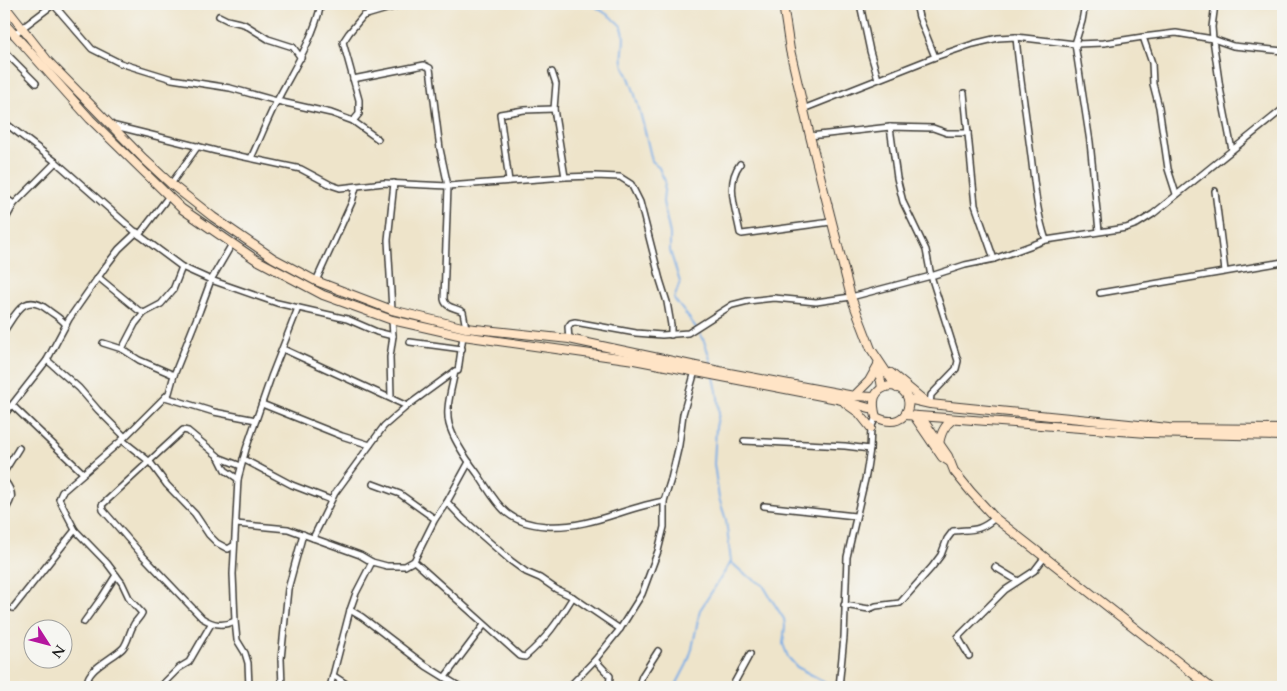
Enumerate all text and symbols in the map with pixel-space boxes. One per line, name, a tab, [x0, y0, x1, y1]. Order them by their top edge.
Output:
north arrow	[22, 618, 72, 668]
text: N	[47, 641, 69, 662]

